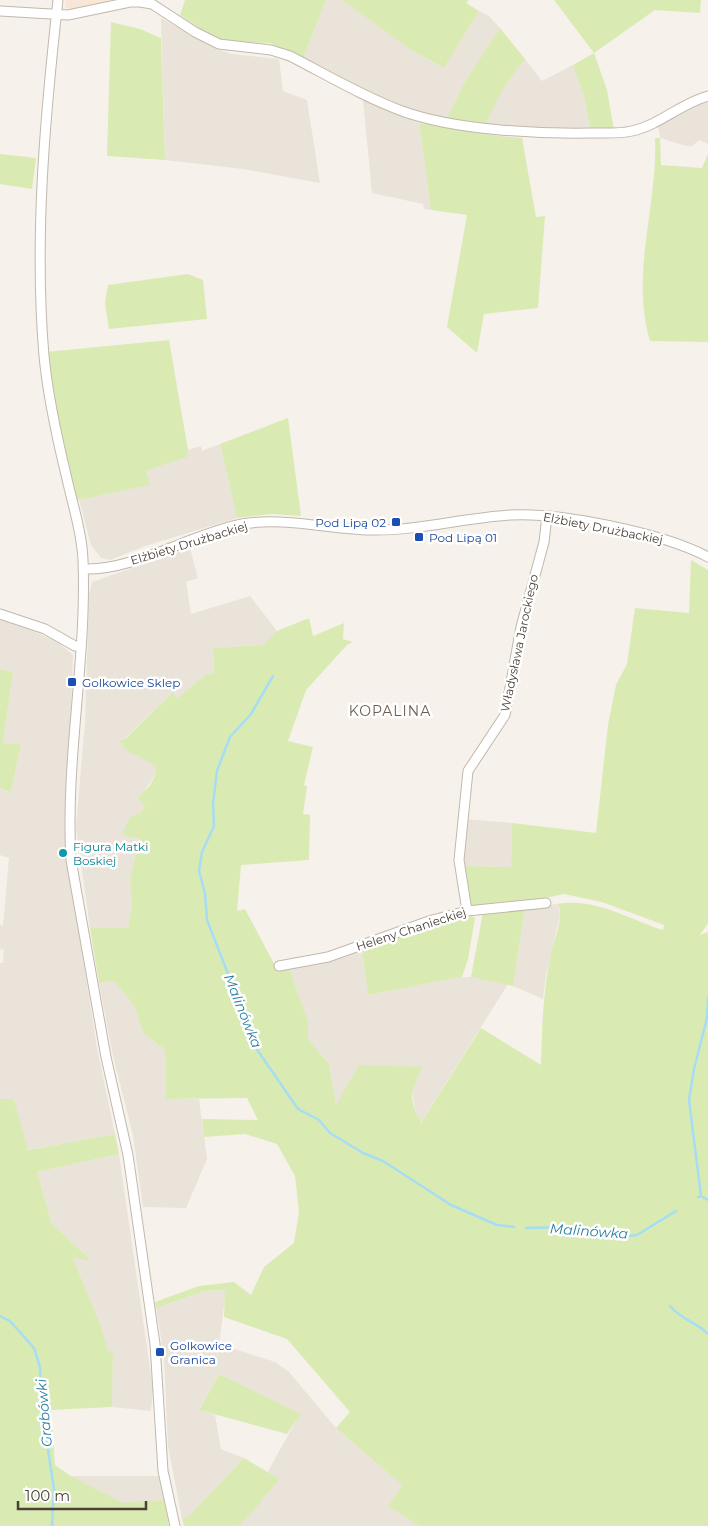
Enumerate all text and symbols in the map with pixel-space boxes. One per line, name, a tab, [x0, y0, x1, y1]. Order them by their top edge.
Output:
street label: Elżbiety Drużbackiej	[542, 509, 664, 547]
place label: Pod Lipą 02	[315, 515, 386, 530]
marker: Pod Lipą 02	[390, 516, 402, 528]
street label: Elżbiety Drużbackiej	[129, 518, 249, 568]
place label: Pod Lipą 01	[429, 530, 497, 545]
marker: Pod Lipą 01	[413, 531, 425, 543]
street label: Władysława Jarockiego	[497, 573, 541, 713]
place label: Golkowice Sklep	[82, 675, 180, 690]
marker: Golkowice Sklep	[66, 676, 78, 688]
district label: KOPALINA	[349, 702, 431, 720]
place label: Figura Matki Boskiej	[73, 839, 148, 868]
marker: Figura Matki Boskiej	[57, 847, 69, 859]
street label: Heleny Chanieckiej	[354, 904, 468, 954]
water label: Malinówka	[220, 971, 266, 1051]
water label: Malinówka	[549, 1219, 629, 1243]
place label: Golkowice Granica	[170, 1338, 232, 1367]
marker: Golkowice Granica	[154, 1346, 166, 1358]
water label: Grabówki	[32, 1378, 56, 1448]
scale bar	[18, 1478, 145, 1510]
text: 100 m	[25, 1486, 70, 1505]

